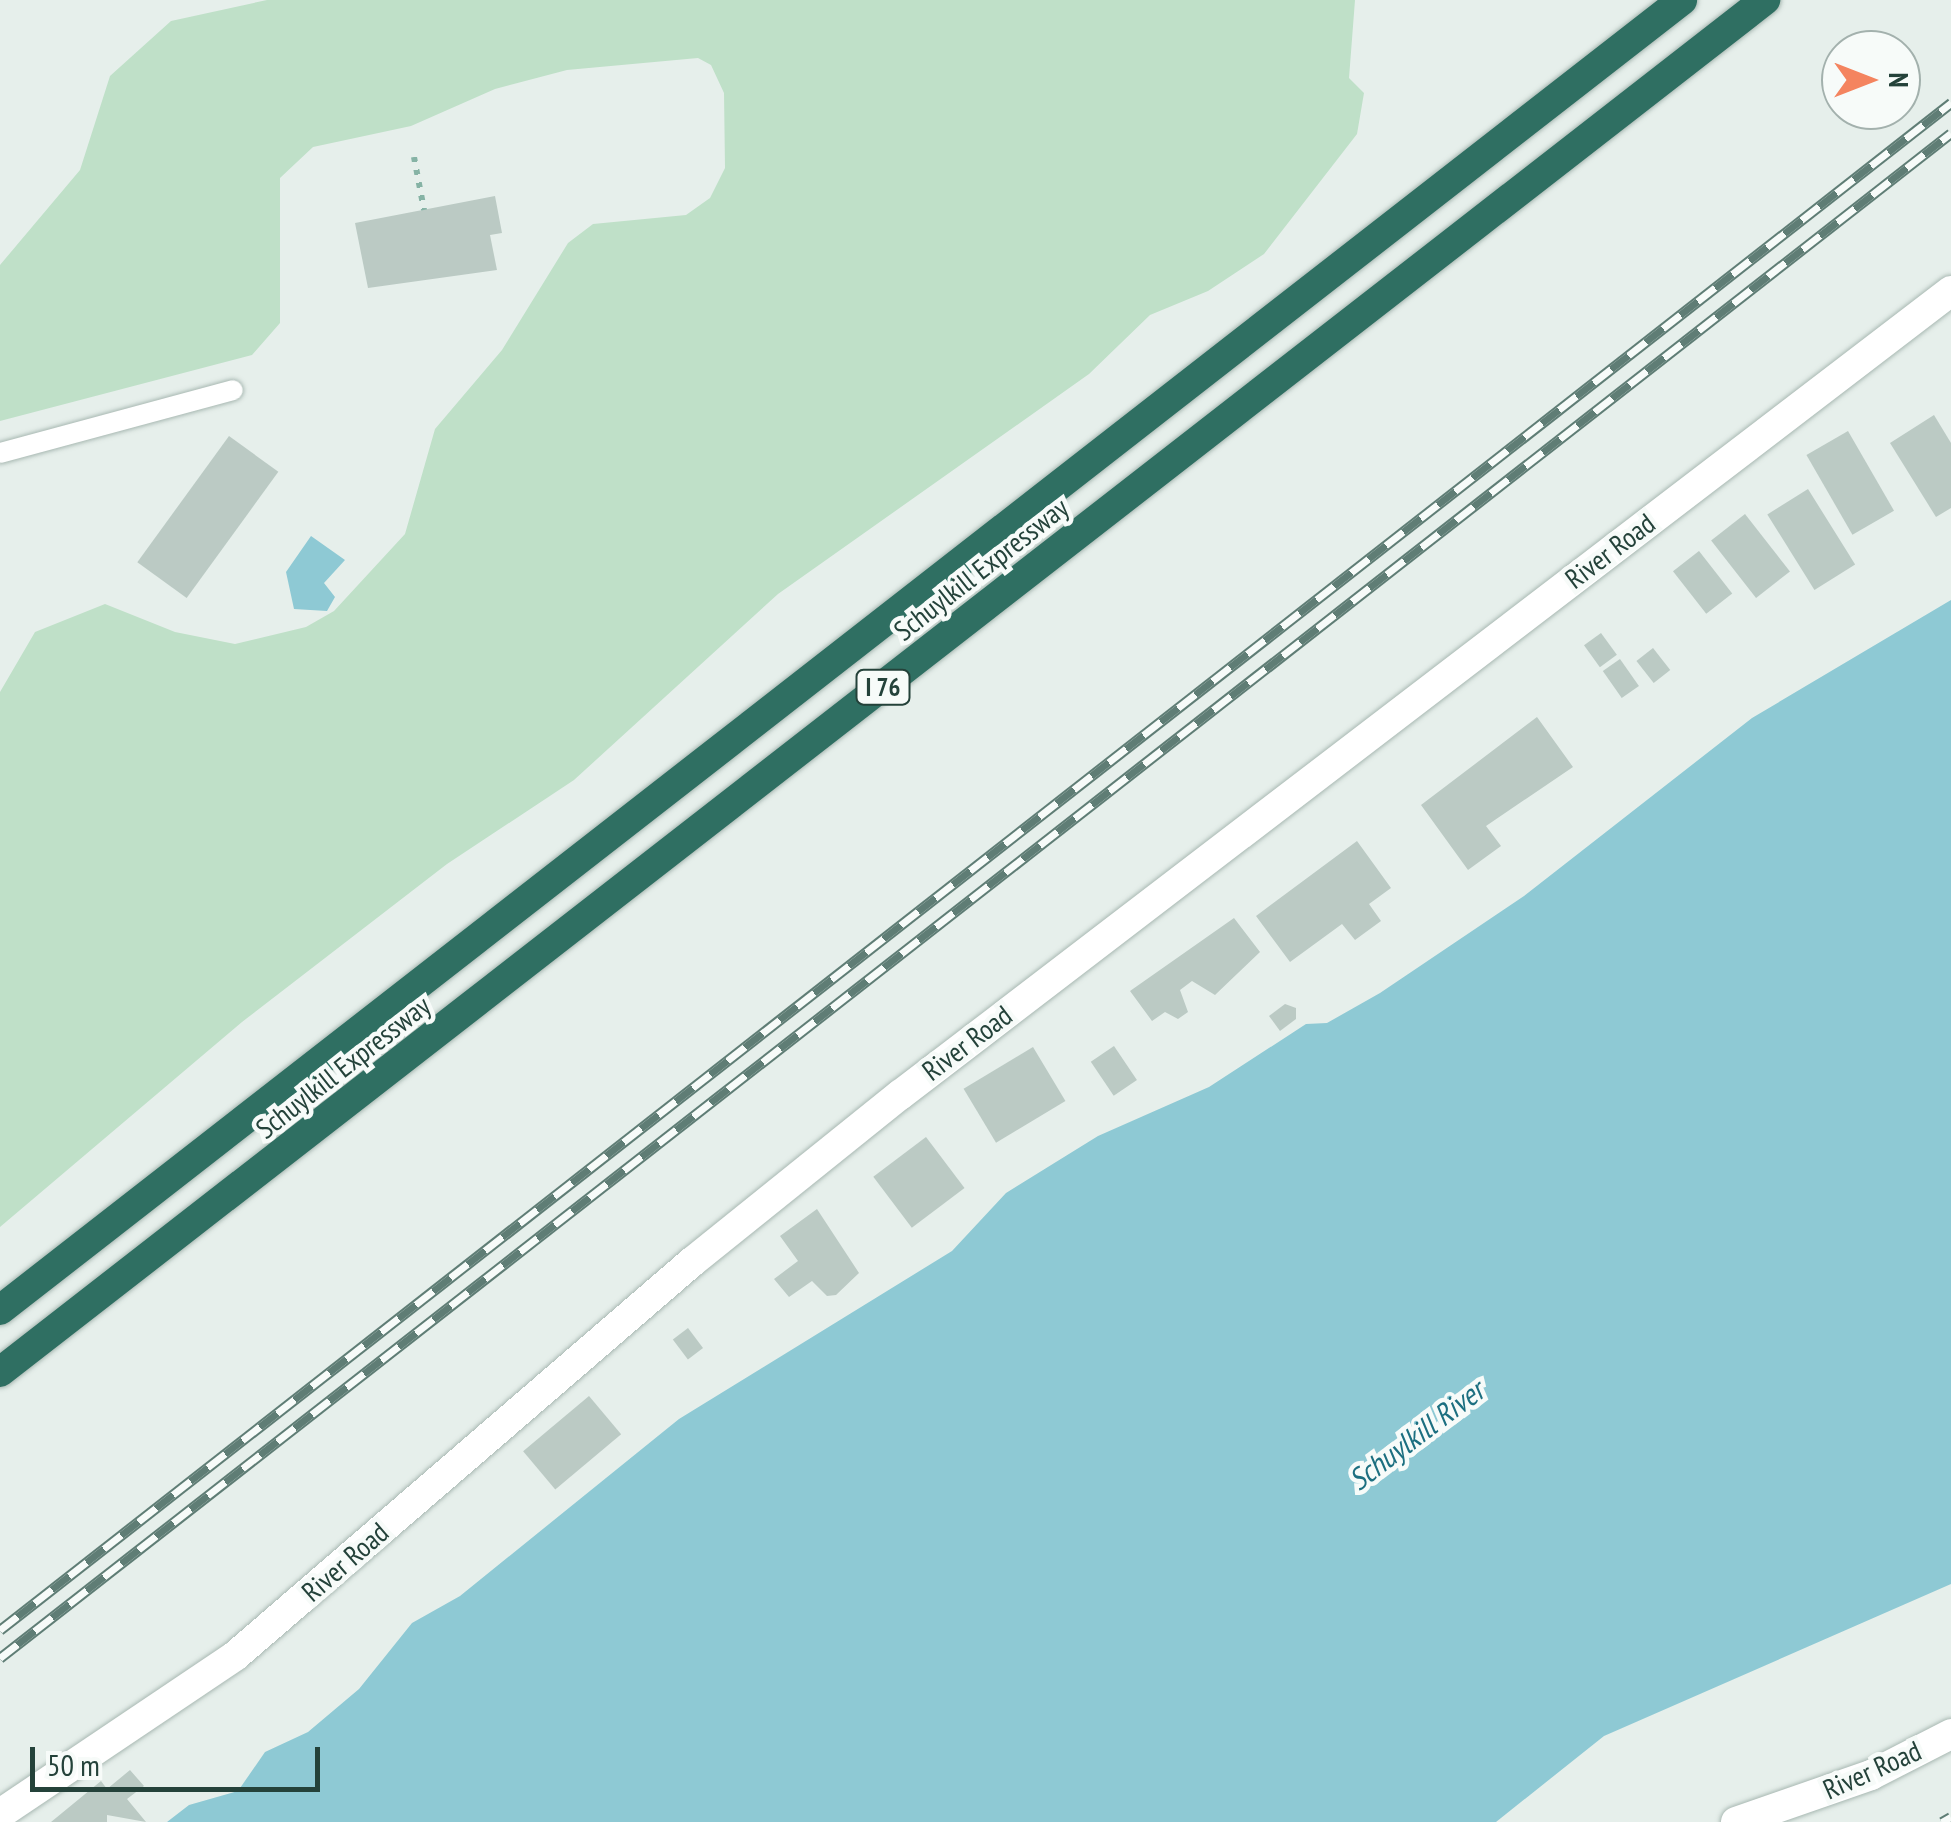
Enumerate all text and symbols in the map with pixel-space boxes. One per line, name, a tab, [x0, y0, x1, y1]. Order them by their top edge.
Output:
north arrow	[1821, 30, 1921, 130]
text: N	[1881, 72, 1918, 88]
street label: Schuylkill Expressway	[887, 491, 1075, 647]
street label: River Road	[1559, 506, 1661, 596]
road number: I 76	[856, 667, 910, 707]
street label: Schuylkill Expressway	[249, 989, 437, 1145]
street label: River Road	[916, 998, 1018, 1088]
water label: Schuylkill River	[1341, 1373, 1491, 1497]
street label: River Road	[295, 1515, 395, 1609]
scale bar	[35, 1727, 325, 1789]
street label: River Road	[1818, 1734, 1926, 1806]
text: 50 m	[47, 1745, 100, 1784]

